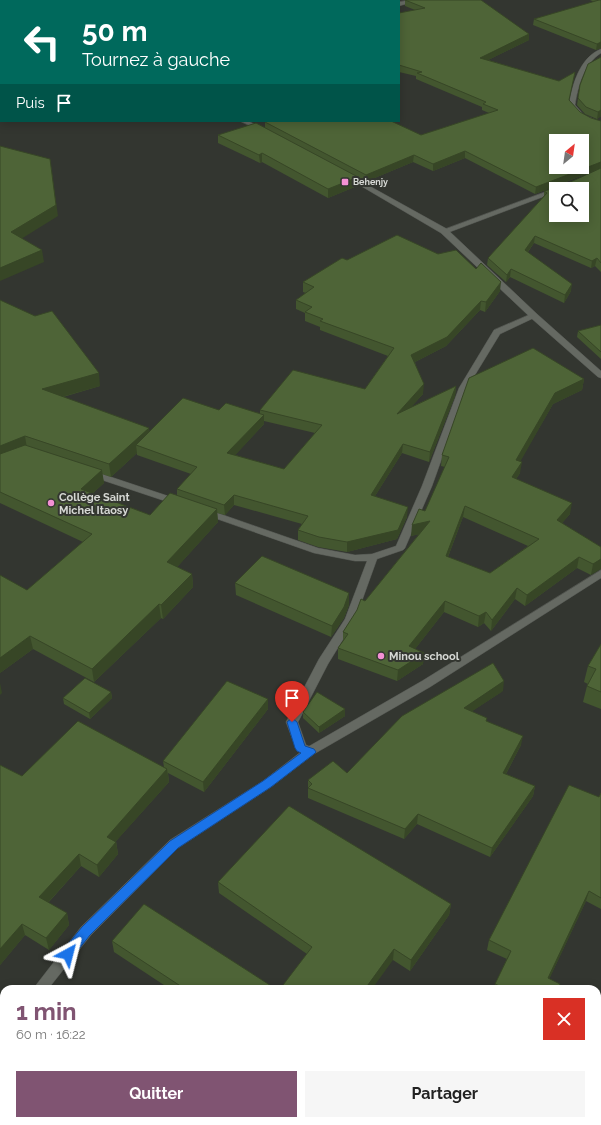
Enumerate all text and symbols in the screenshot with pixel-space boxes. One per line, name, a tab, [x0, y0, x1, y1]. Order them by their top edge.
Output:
text: 50 m	[82, 15, 148, 48]
icon: left	[16, 16, 68, 68]
text: Tournez à gauche	[82, 49, 230, 70]
icon: arrive	[53, 92, 75, 114]
text: Puis	[16, 94, 45, 112]
north arrow	[549, 134, 589, 174]
map controls	[549, 134, 589, 222]
marker: Behenjy	[340, 177, 350, 187]
place label: Behenjy	[353, 177, 388, 187]
button: search	[549, 182, 589, 222]
place label: Collège Saint Michel Itaosy	[59, 491, 130, 517]
marker: Collège Saint Michel Itaosy	[46, 498, 56, 508]
place label: Minou school	[389, 650, 460, 663]
marker: Minou school	[376, 651, 386, 661]
pin	[275, 681, 309, 722]
icon: arrive	[281, 687, 303, 709]
position arrow	[47, 933, 89, 975]
text: 1 min	[16, 997, 77, 1026]
button: close	[543, 998, 585, 1040]
text: 60 m · 16:22	[16, 1027, 86, 1042]
button: Quitter	[16, 1071, 297, 1117]
button: Partager	[305, 1071, 585, 1117]

